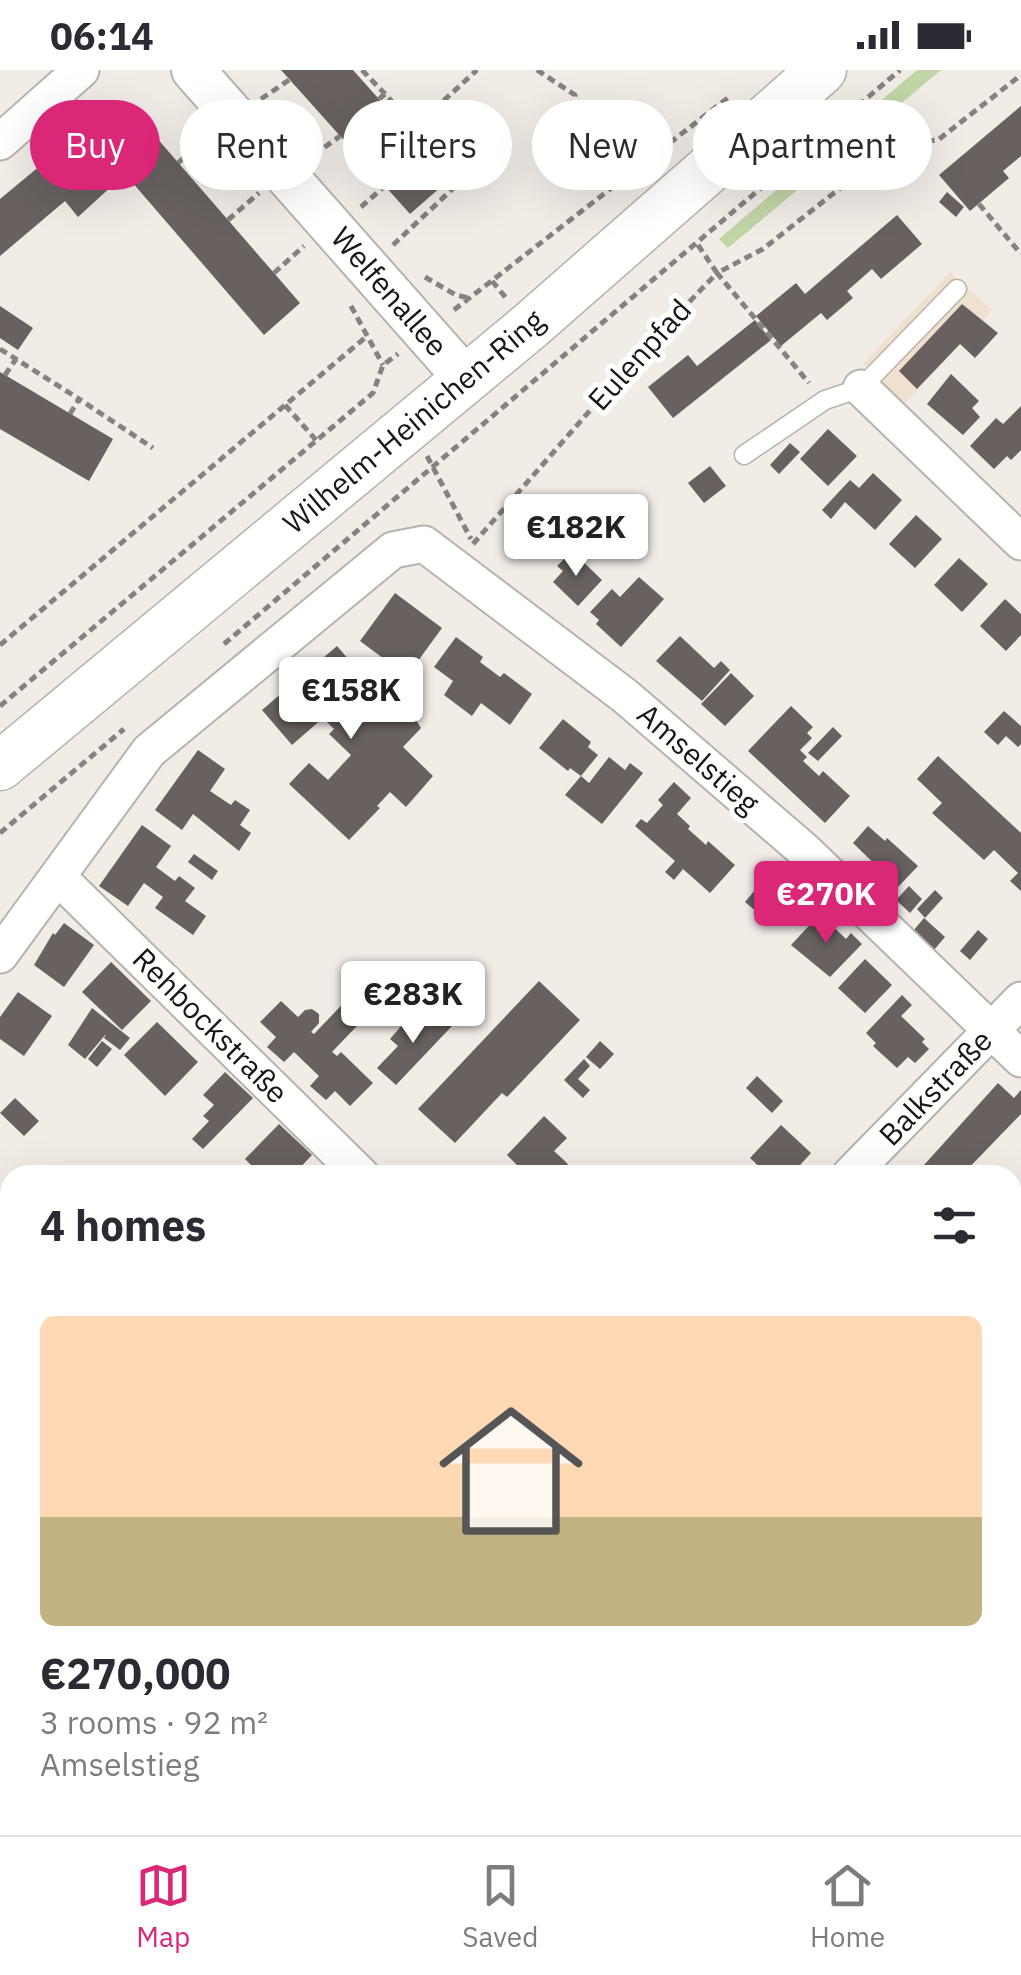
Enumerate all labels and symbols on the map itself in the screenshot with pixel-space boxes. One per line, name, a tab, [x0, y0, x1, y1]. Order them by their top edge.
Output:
street label: Welfenallee	[323, 218, 457, 364]
street label: Eulenpfad	[579, 290, 699, 418]
street label: Wilhelm-Heinichen-Ring	[274, 300, 552, 542]
pin: €182K	[506, 494, 646, 579]
pin: €158K	[281, 657, 421, 742]
street label: Amselstieg	[630, 694, 768, 822]
pin: €270K	[756, 861, 896, 946]
street label: Rehbockstraße	[125, 939, 297, 1111]
pin: €283K	[343, 961, 483, 1046]
street label: Balkstraße	[870, 1021, 1000, 1153]

